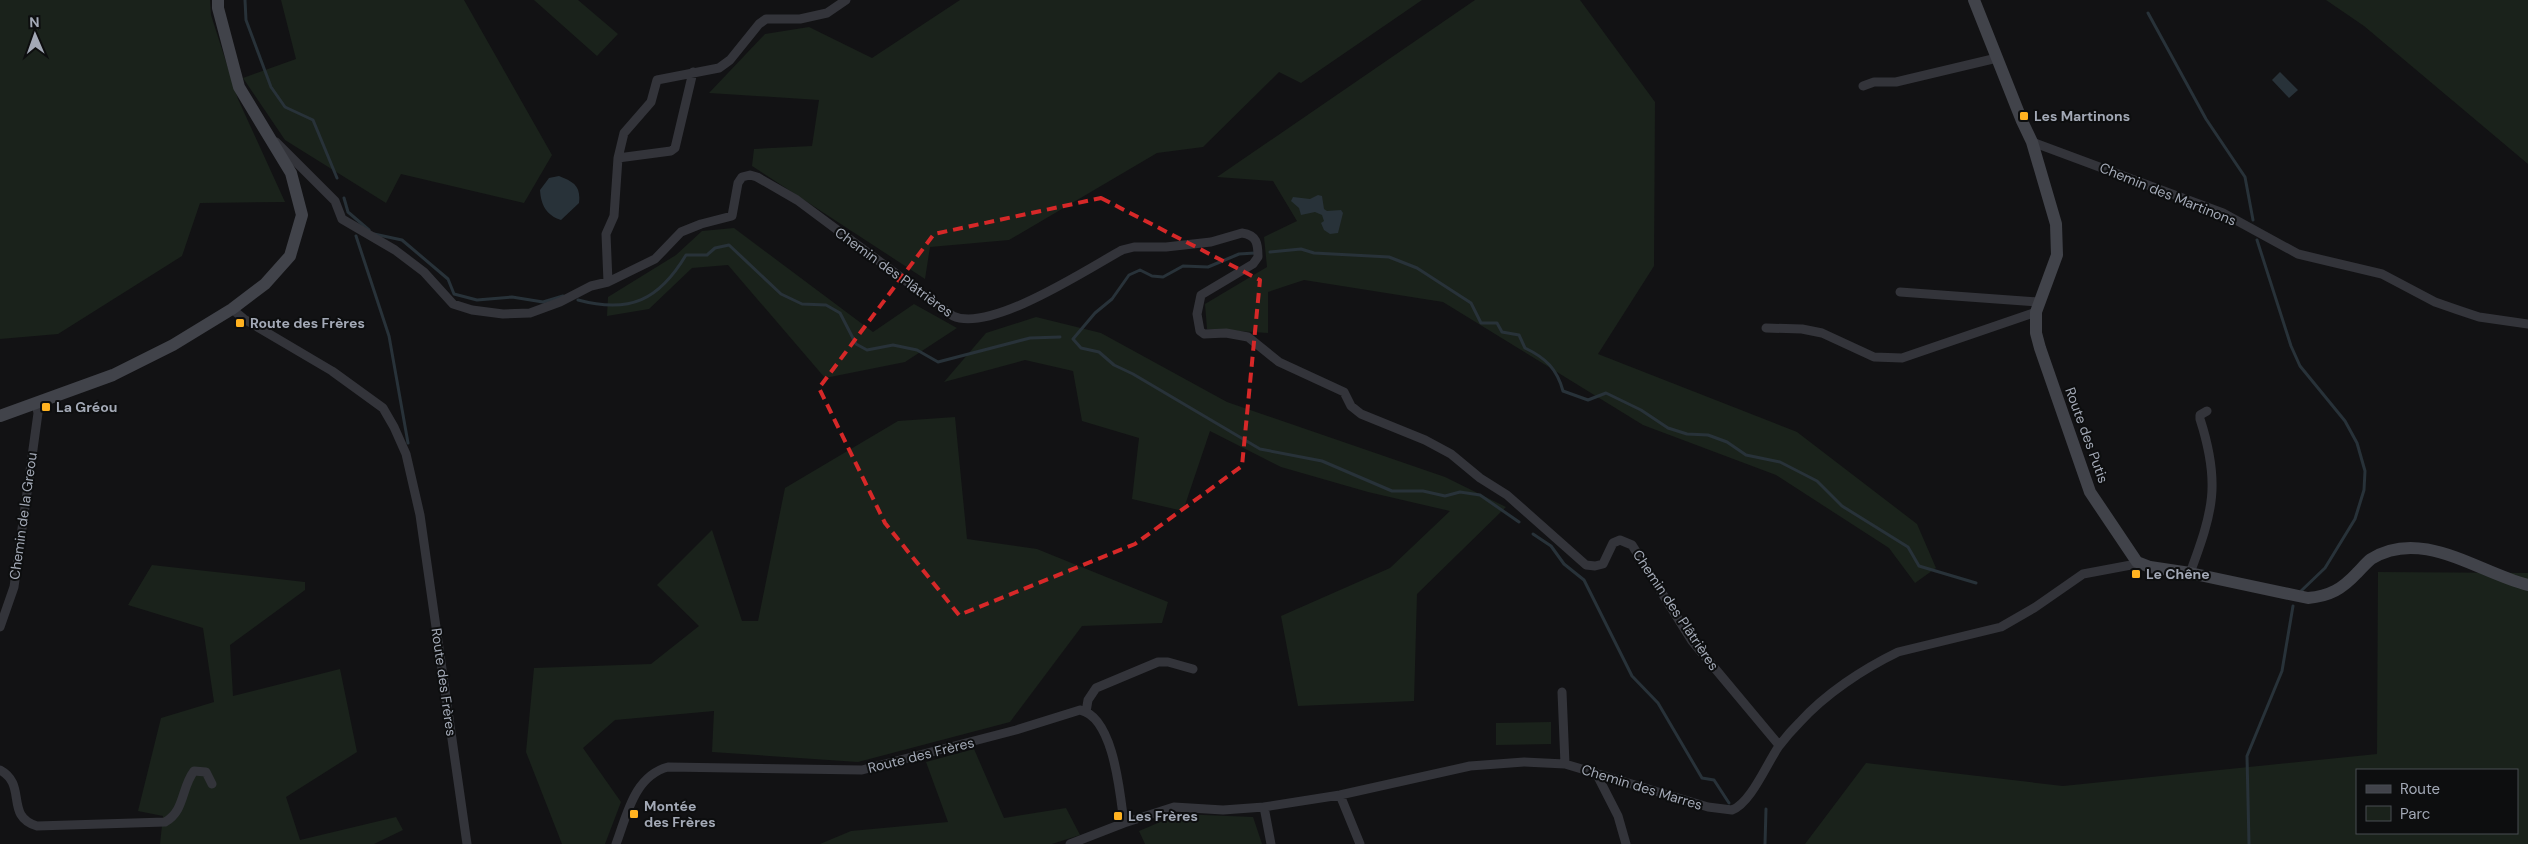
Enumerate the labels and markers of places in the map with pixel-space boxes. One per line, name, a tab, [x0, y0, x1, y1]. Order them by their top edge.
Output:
place label: Les Martinons	[2034, 107, 2130, 125]
marker: Les Martinons	[2018, 110, 2030, 122]
place label: Route des Frères	[250, 314, 365, 332]
marker: Route des Frères	[234, 317, 246, 329]
place label: La Gréou	[56, 398, 117, 416]
marker: La Gréou	[40, 401, 52, 413]
place label: Le Chêne	[2146, 565, 2210, 583]
marker: Le Chêne	[2130, 568, 2142, 580]
place label: Montée des Frères	[644, 797, 716, 831]
place label: Les Frères	[1128, 807, 1198, 825]
marker: Montée des Frères	[628, 808, 640, 820]
marker: Les Frères	[1112, 810, 1124, 822]

